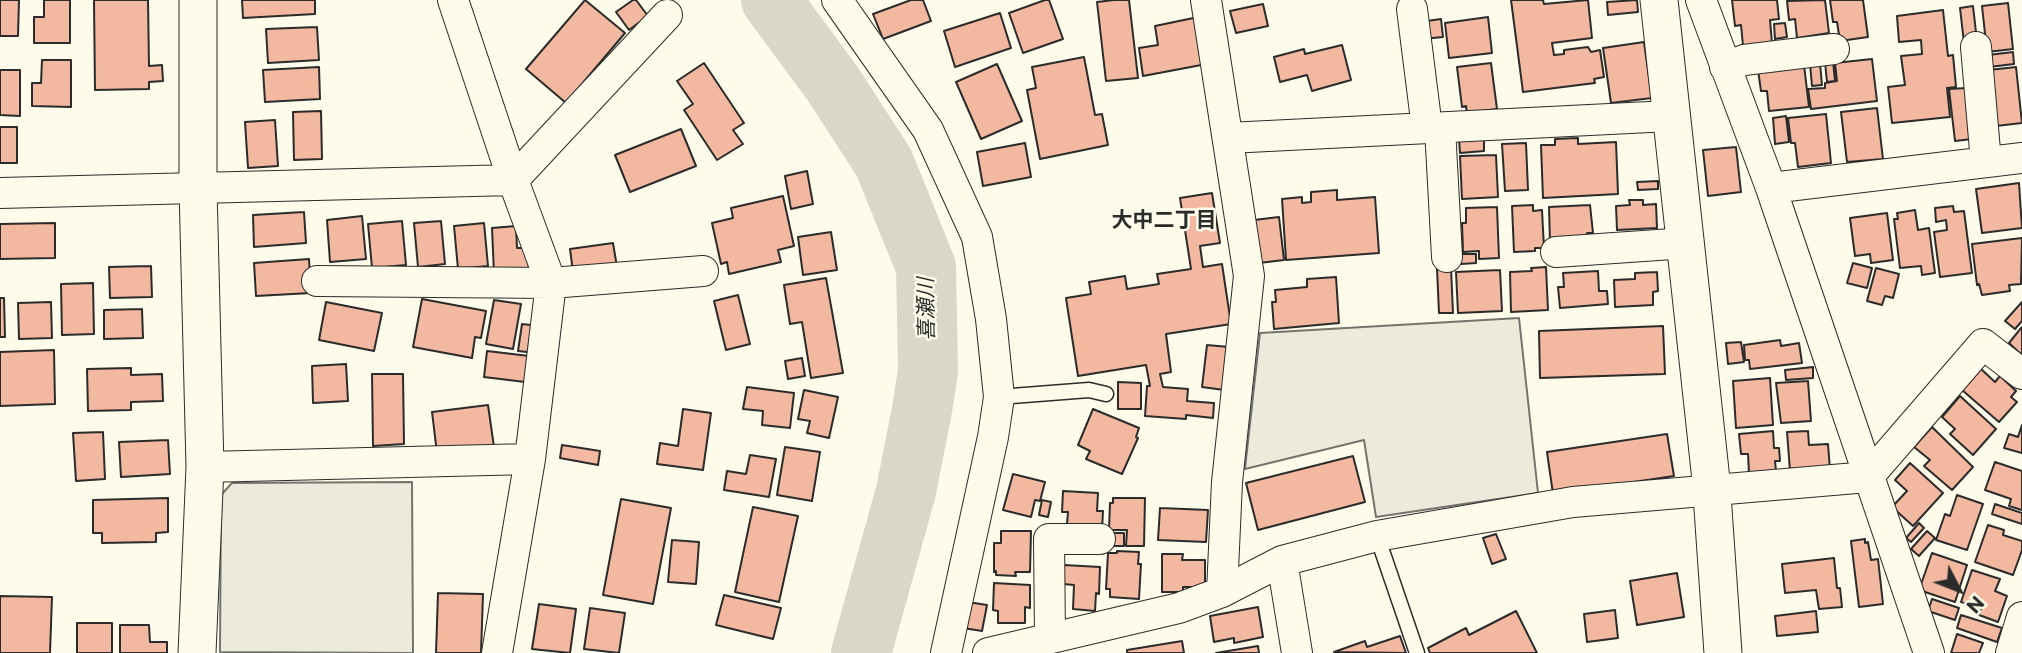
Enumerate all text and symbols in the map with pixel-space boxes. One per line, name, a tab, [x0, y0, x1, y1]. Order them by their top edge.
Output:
district label: 大中二丁目	[1112, 208, 1216, 234]
water label: 喜瀬川	[914, 277, 940, 341]
north arrow	[1924, 555, 1994, 625]
text: N	[1961, 591, 1989, 618]

